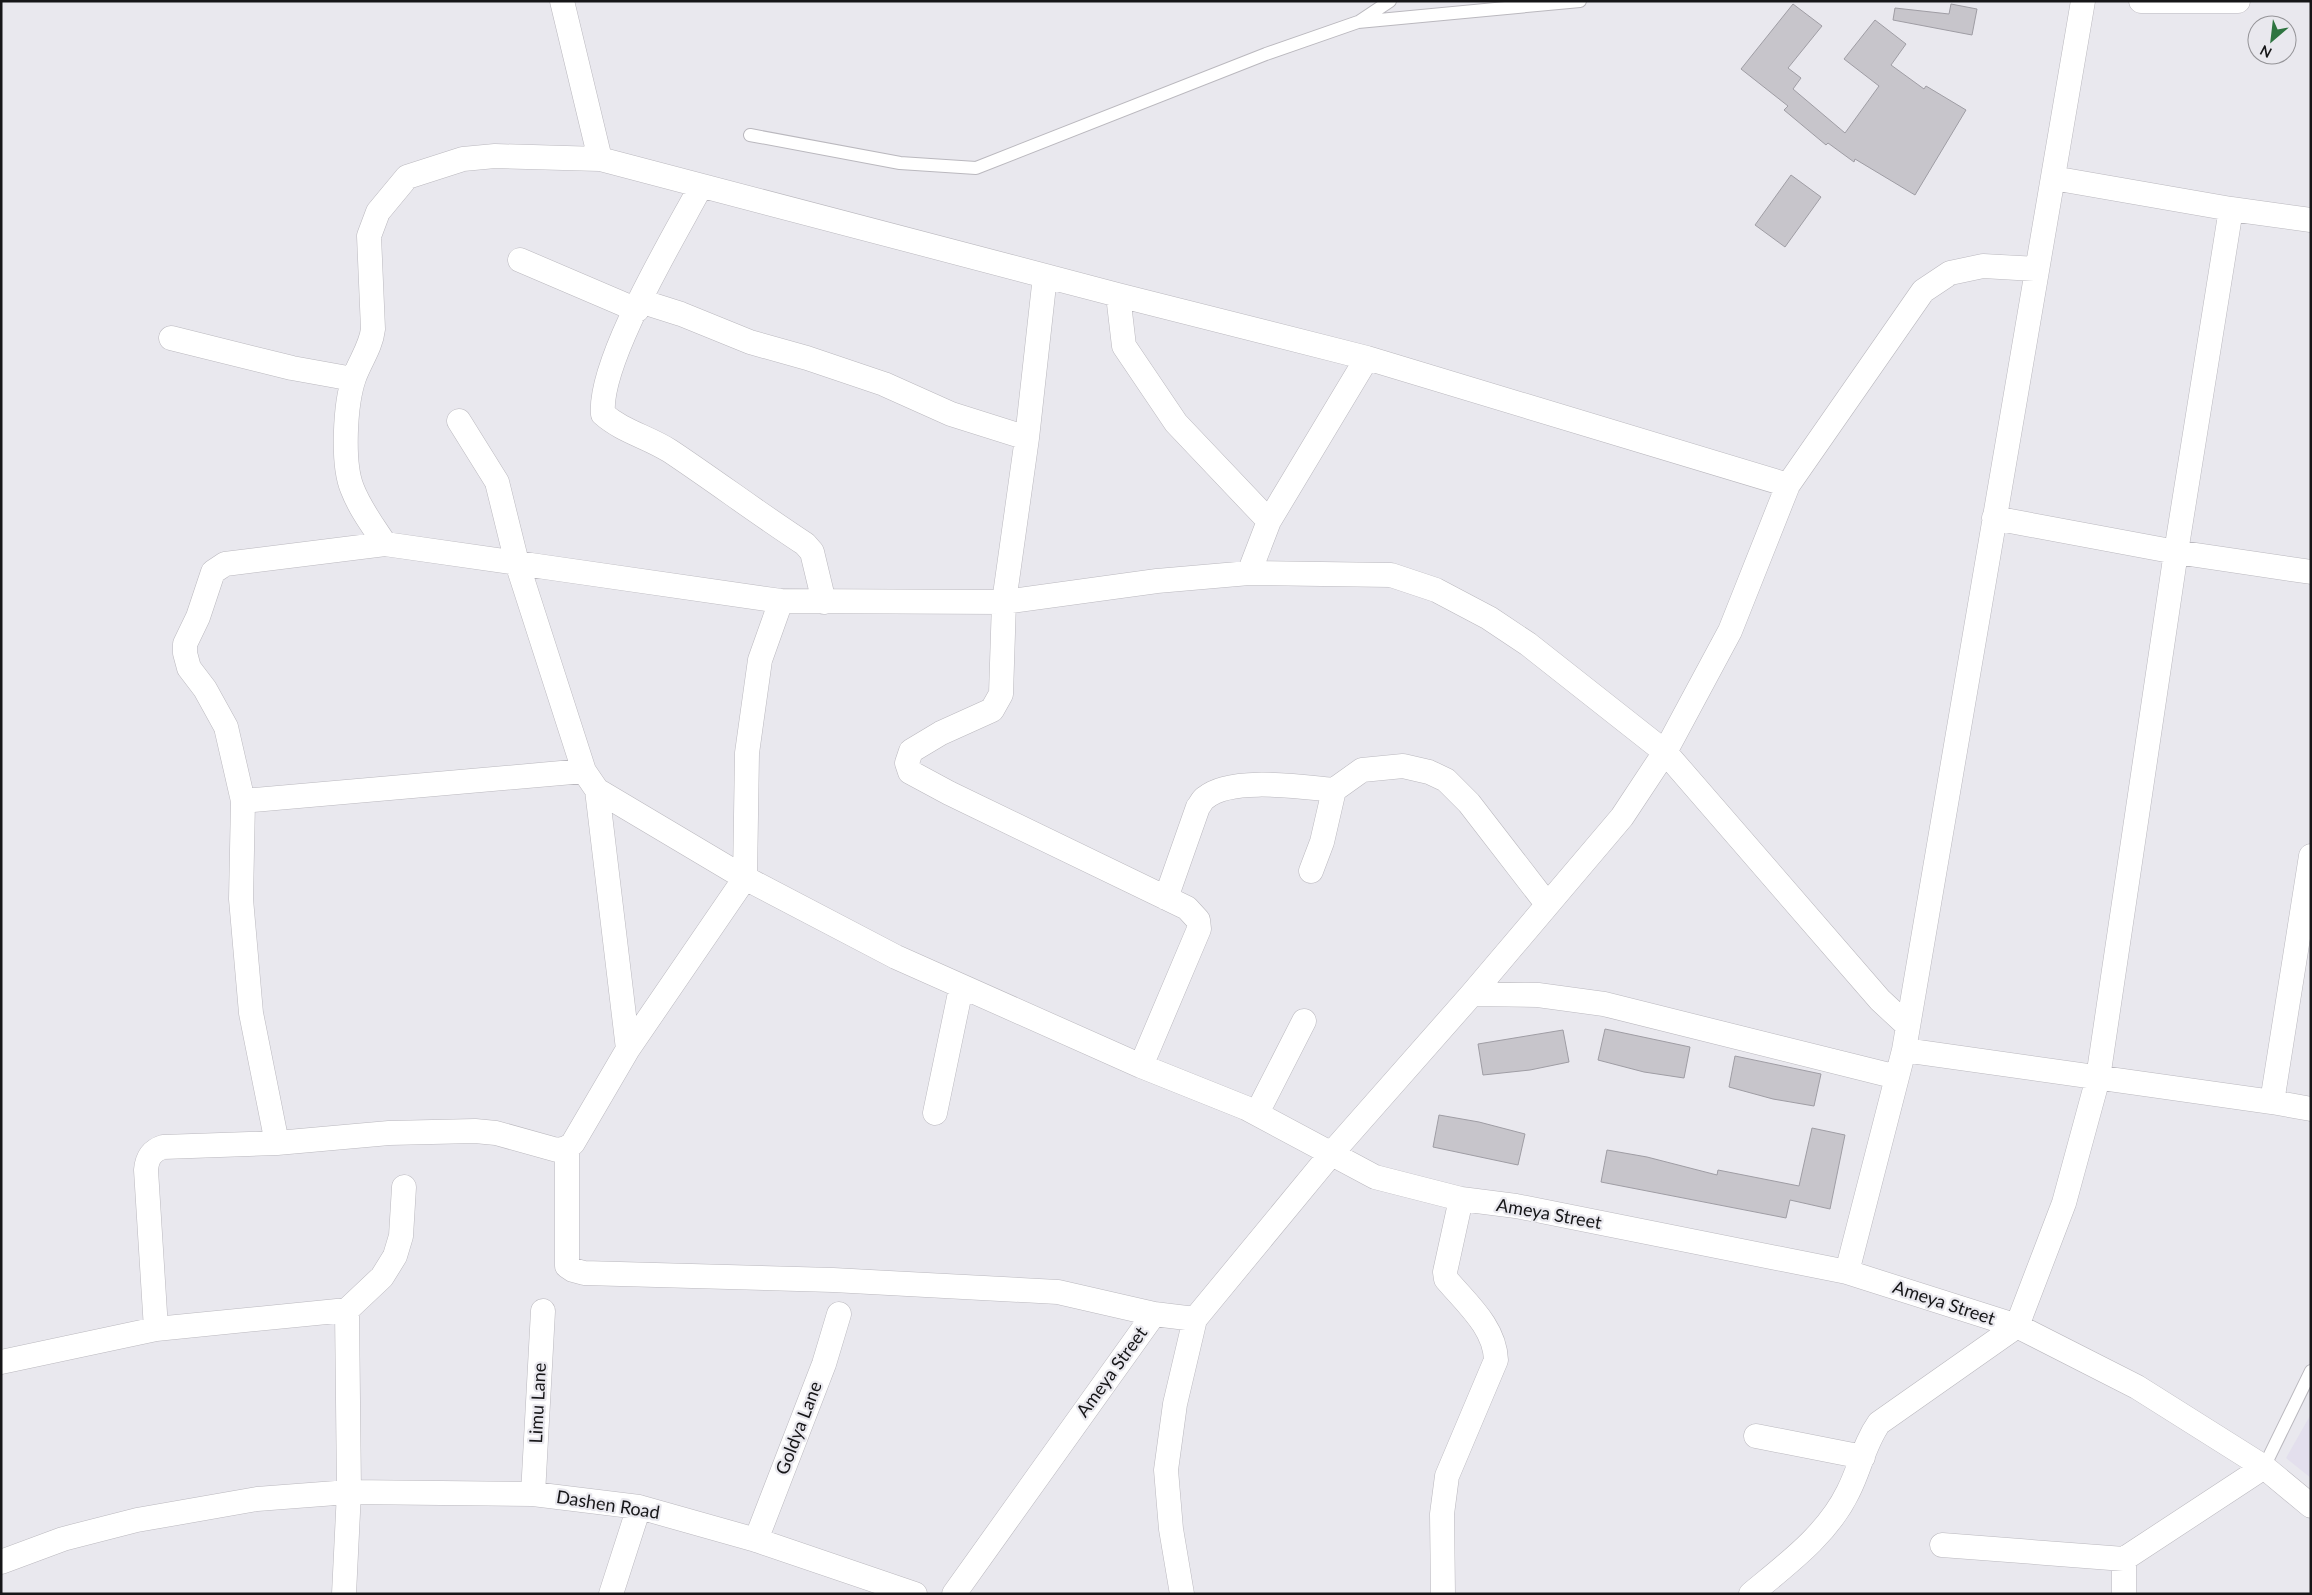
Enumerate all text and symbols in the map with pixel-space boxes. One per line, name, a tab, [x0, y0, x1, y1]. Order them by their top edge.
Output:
north arrow	[2247, 15, 2297, 65]
text: N	[2257, 42, 2274, 62]
street label: Ameya Street	[1495, 1193, 1604, 1233]
street label: Ameya Street	[1890, 1275, 1999, 1329]
street label: Ameya Street	[1071, 1322, 1152, 1421]
street label: Limu Lane	[524, 1362, 550, 1444]
street label: Goldya Lane	[770, 1378, 826, 1477]
street label: Dashen Road	[555, 1485, 661, 1523]

